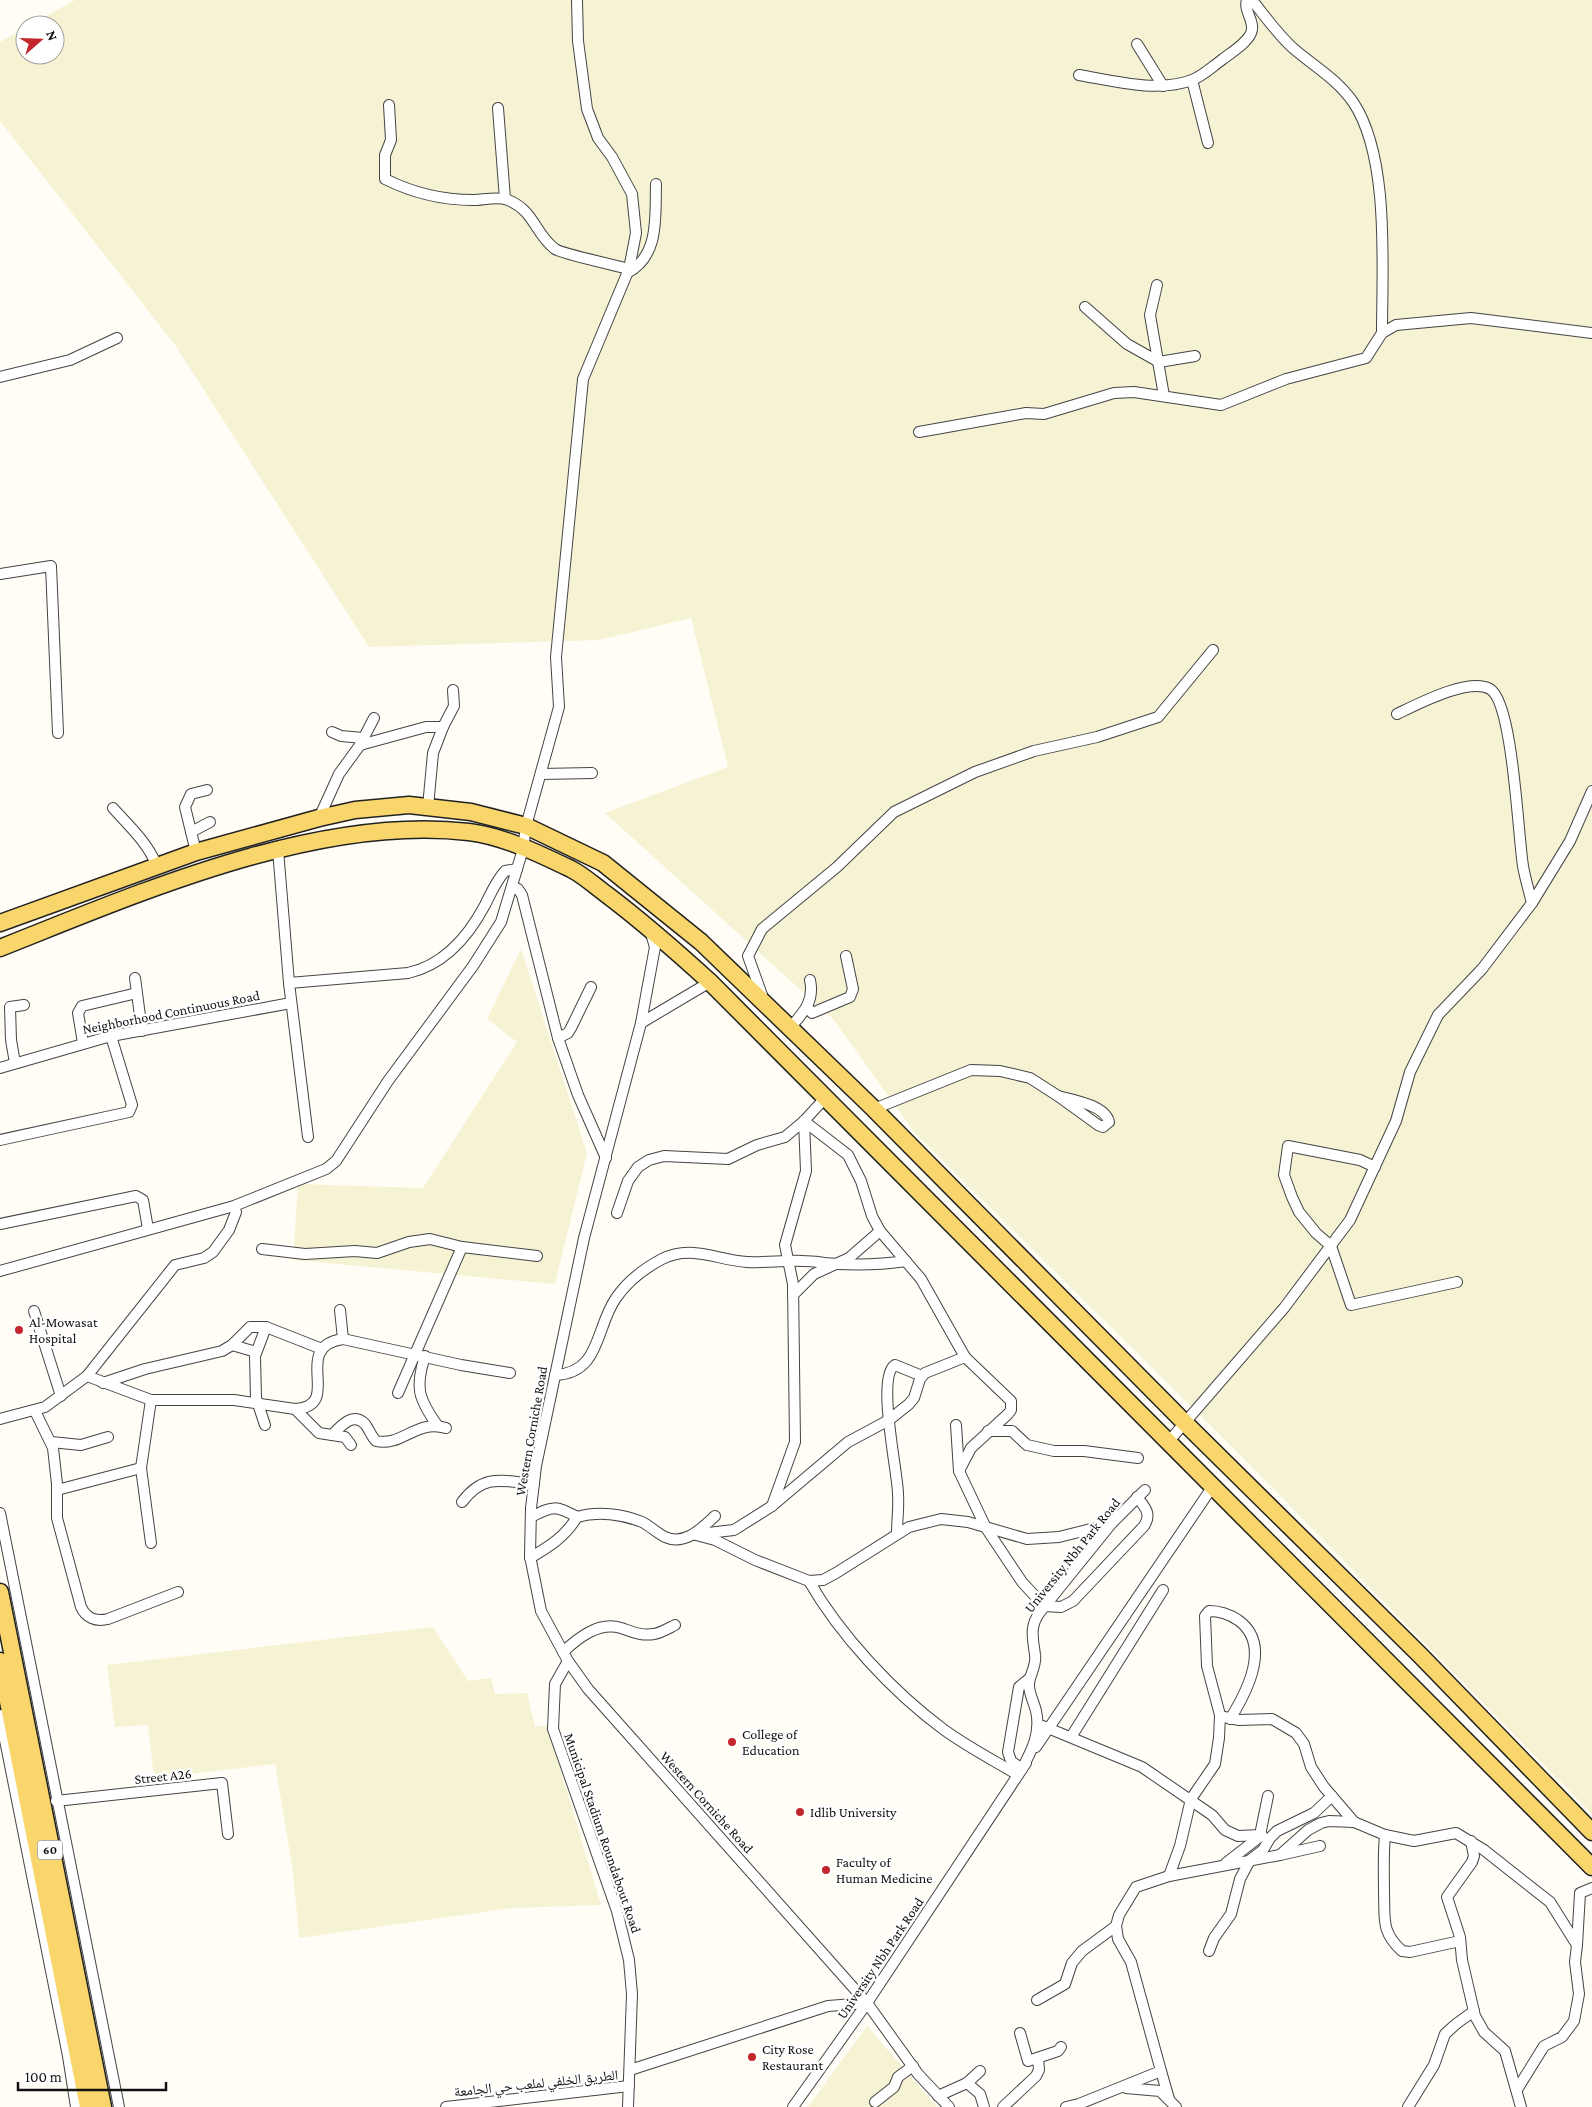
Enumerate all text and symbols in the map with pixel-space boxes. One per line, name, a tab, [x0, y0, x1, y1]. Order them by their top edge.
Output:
north arrow	[15, 15, 65, 65]
text: N	[43, 28, 62, 43]
street label: Neighborhood Continuous Road	[81, 987, 262, 1037]
place label: Al-Mowasat Hospital	[29, 1314, 98, 1346]
marker: Al-Mowasat Hospital	[13, 1324, 25, 1336]
street label: Western Corniche Road	[512, 1364, 550, 1497]
street label: University Nbh Park Road	[1021, 1494, 1124, 1616]
place label: College of Education	[742, 1726, 800, 1758]
street label: Municipal Stadium Roundabout Road	[561, 1731, 645, 1936]
marker: College of Education	[726, 1736, 738, 1748]
street label: Western Corniche Road	[657, 1748, 757, 1857]
street label: Street A26	[134, 1765, 192, 1787]
place label: Idlib University	[810, 1804, 897, 1820]
marker: Idlib University	[794, 1806, 806, 1818]
road number: 60	[38, 1840, 62, 1860]
place label: Faculty of Human Medicine	[836, 1854, 932, 1886]
marker: Faculty of Human Medicine	[820, 1864, 832, 1876]
street label: University Nbh Park Road	[833, 1894, 927, 2022]
place label: City Rose Restaurant	[762, 2041, 823, 2073]
marker: City Rose Restaurant	[746, 2051, 758, 2063]
scale bar	[18, 2060, 165, 2092]
street label: الطريق الخلفي لملعب حي الجامعة	[453, 2066, 619, 2103]
text: 100 m	[25, 2069, 62, 2085]

